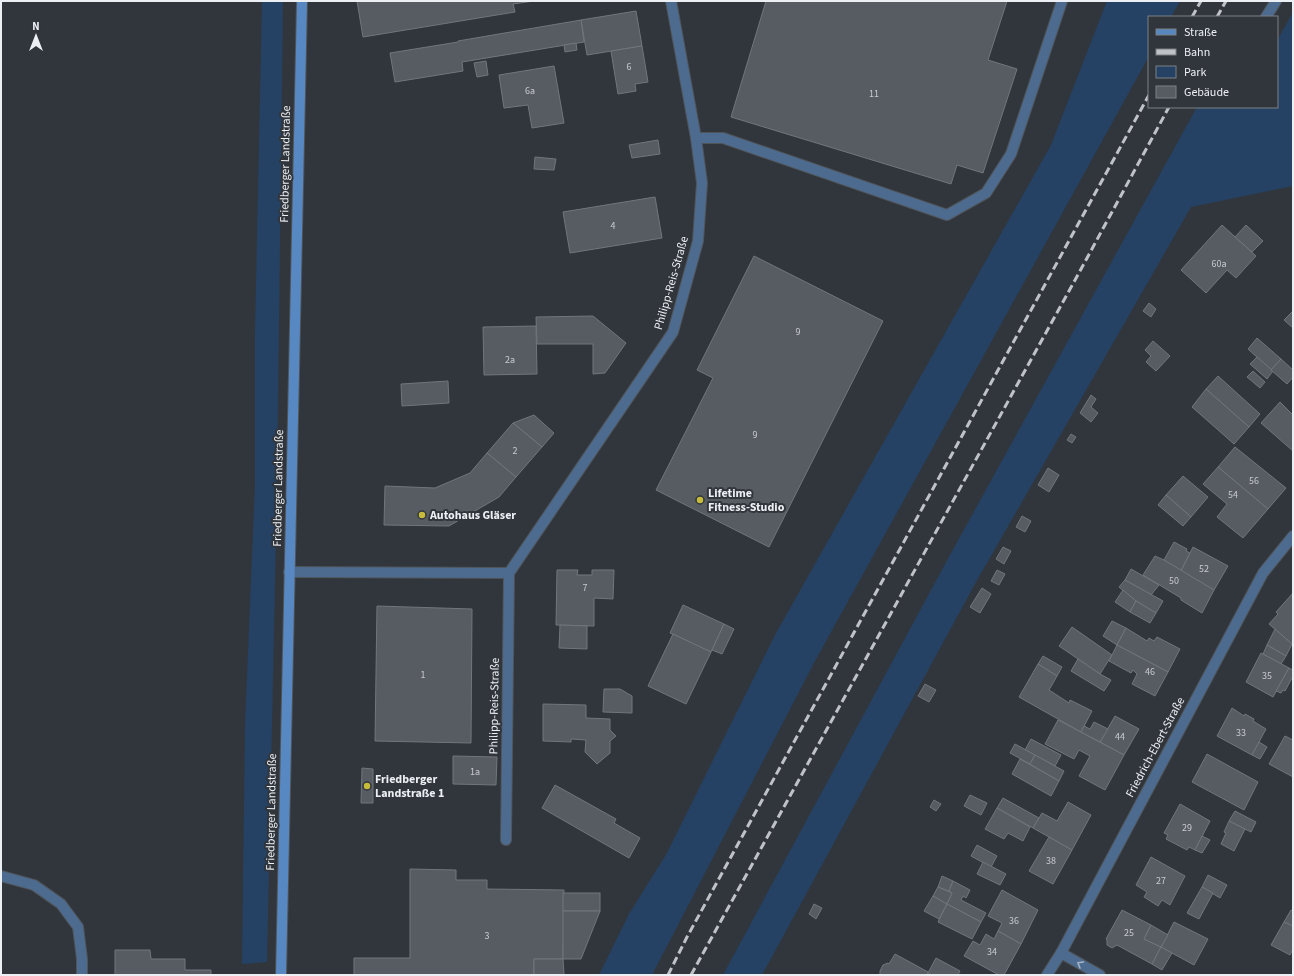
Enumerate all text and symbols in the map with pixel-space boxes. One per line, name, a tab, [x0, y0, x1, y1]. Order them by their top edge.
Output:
north arrow	[16, 16, 56, 56]
legend	[1148, 16, 1278, 108]
text: N	[32, 19, 40, 34]
text: Straße	[1184, 24, 1217, 41]
text: Bahn	[1184, 44, 1210, 61]
house number: 6	[627, 60, 632, 74]
text: Park	[1184, 64, 1206, 81]
house number: 6a	[525, 84, 535, 98]
text: Gebäude	[1184, 84, 1229, 101]
house number: 11	[869, 87, 879, 101]
street label: Friedberger Landstraße	[276, 105, 295, 223]
house number: 4	[611, 219, 616, 233]
street label: Philipp-Reis-Straße	[650, 234, 693, 332]
house number: 60a	[1212, 257, 1226, 271]
house number: 9	[796, 325, 801, 339]
house number: 2a	[505, 353, 515, 367]
house number: 9	[753, 428, 758, 442]
street label: Friedberger Landstraße	[269, 429, 288, 547]
house number: 2	[513, 444, 518, 458]
house number: 56	[1249, 474, 1259, 488]
place label: Lifetime Fitness-Studio	[708, 485, 785, 516]
house number: 54	[1228, 488, 1238, 502]
marker: Lifetime Fitness-Studio	[695, 495, 705, 505]
place label: Autohaus Gläser	[429, 507, 516, 524]
marker: Autohaus Gläser	[417, 510, 427, 520]
house number: 52	[1199, 562, 1209, 576]
house number: 50	[1169, 574, 1179, 588]
house number: 7	[583, 581, 588, 595]
street label: Philipp-Reis-Straße	[485, 657, 504, 754]
house number: 46	[1145, 665, 1155, 679]
house number: 1	[421, 668, 426, 682]
house number: 35	[1262, 669, 1272, 683]
street label: Friedrich-Ebert-Straße	[1122, 694, 1189, 800]
house number: 33	[1236, 726, 1246, 740]
house number: 44	[1115, 730, 1125, 744]
street label: Friedberger Landstraße	[262, 753, 281, 871]
house number: 1a	[470, 765, 480, 779]
place label: Friedberger Landstraße 1	[375, 771, 444, 802]
marker: Friedberger Landstraße 1	[362, 781, 372, 791]
house number: 29	[1182, 821, 1192, 835]
house number: 38	[1046, 854, 1056, 868]
house number: 27	[1156, 874, 1166, 888]
house number: 36	[1009, 914, 1019, 928]
house number: 25	[1124, 926, 1134, 940]
house number: 3	[485, 929, 490, 943]
house number: 34	[987, 945, 997, 959]
one-way arrow	[1077, 961, 1084, 968]

